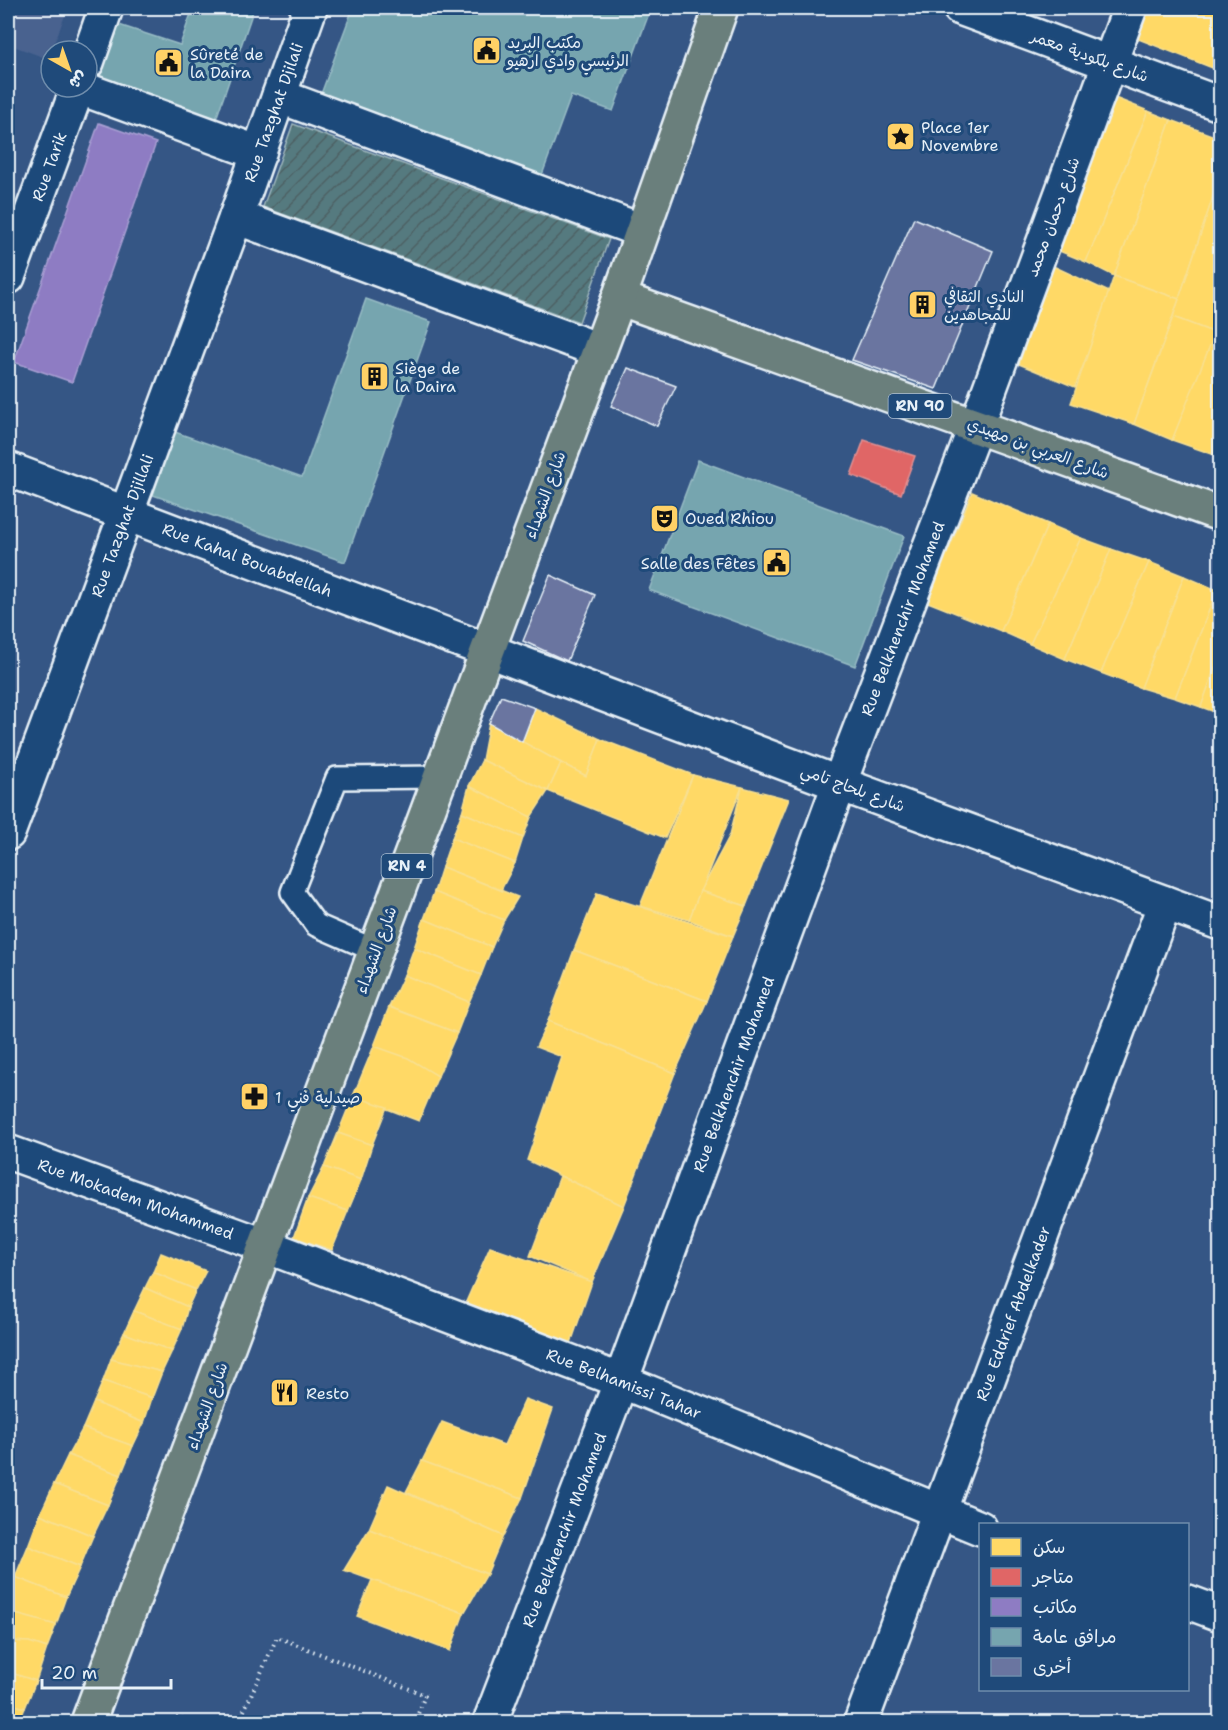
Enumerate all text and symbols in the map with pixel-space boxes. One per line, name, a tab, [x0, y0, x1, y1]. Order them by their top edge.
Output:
street label: شارع بلكودية معمر	[1026, 24, 1151, 88]
place label: مكتب البريد الرئيسي وادي ارهيو	[505, 32, 629, 75]
public building icon: مكتب البريد الرئيسي وادي ارهيو	[470, 35, 502, 67]
north arrow	[39, 39, 99, 99]
street label: Rue Tazghat Djilali	[239, 40, 307, 185]
place label: Sûreté de la Daira	[190, 44, 264, 83]
public building icon: Sûreté de la Daira	[153, 47, 185, 79]
text: ش	[65, 66, 92, 94]
place label: Place 1er Novembre	[921, 117, 999, 156]
place icon: Place 1er Novembre	[884, 120, 916, 152]
street label: Rue Tarik	[26, 129, 71, 204]
street label: شارع دحمان محمد	[1022, 154, 1085, 280]
place label: النادي الثقافي للمجاهدين	[944, 286, 1024, 325]
building icon: النادي الثقافي للمجاهدين	[907, 289, 939, 321]
place label: Siège de la Daira	[395, 358, 460, 397]
building icon: Siège de la Daira	[358, 361, 390, 393]
road number: RN 90	[888, 394, 952, 418]
street label: شارع العربي بن مهيدي	[963, 413, 1112, 487]
street label: شارع الشهداء	[520, 449, 571, 542]
street label: Rue Tazghat Djillali	[86, 451, 158, 600]
theatre icon: Oued Rhiou	[648, 502, 680, 534]
place label: Oued Rhiou	[685, 508, 774, 529]
street label: Rue Kahal Bouabdellah	[159, 518, 335, 601]
street label: Rue Belkhenchir Mohamed	[855, 518, 949, 719]
public building icon: Salle des Fêtes	[761, 547, 793, 579]
place label: Salle des Fêtes	[641, 553, 756, 574]
street label: شارع بلحاج تامي	[797, 759, 908, 820]
road number: RN 4	[382, 854, 432, 878]
street label: شارع الشهداء	[351, 904, 402, 997]
street label: Rue Belkhenchir Mohamed	[688, 973, 779, 1175]
pharmacy icon: صيدلية فني 1	[238, 1081, 270, 1113]
place label: صيدلية فني 1	[275, 1087, 360, 1112]
street label: Rue Mokadem Mohammed	[35, 1153, 237, 1244]
street label: Rue Eddrief Abdelkader	[971, 1223, 1055, 1404]
street label: Rue Belhamissi Tahar	[543, 1343, 705, 1423]
street label: شارع الشهداء	[182, 1360, 233, 1453]
restaurant icon: Resto	[269, 1377, 301, 1409]
place label: Resto	[306, 1383, 349, 1404]
street label: Rue Belkhenchir Mohamed	[517, 1429, 611, 1630]
legend	[979, 1523, 1189, 1691]
text: سكن	[1033, 1535, 1065, 1559]
text: متاجر	[1031, 1565, 1074, 1589]
text: مكاتب	[1033, 1595, 1077, 1619]
text: مرافق عامة	[1033, 1625, 1116, 1649]
scale bar	[42, 1652, 171, 1690]
text: أخرى	[1033, 1655, 1071, 1679]
text: 20 m	[51, 1661, 97, 1685]

